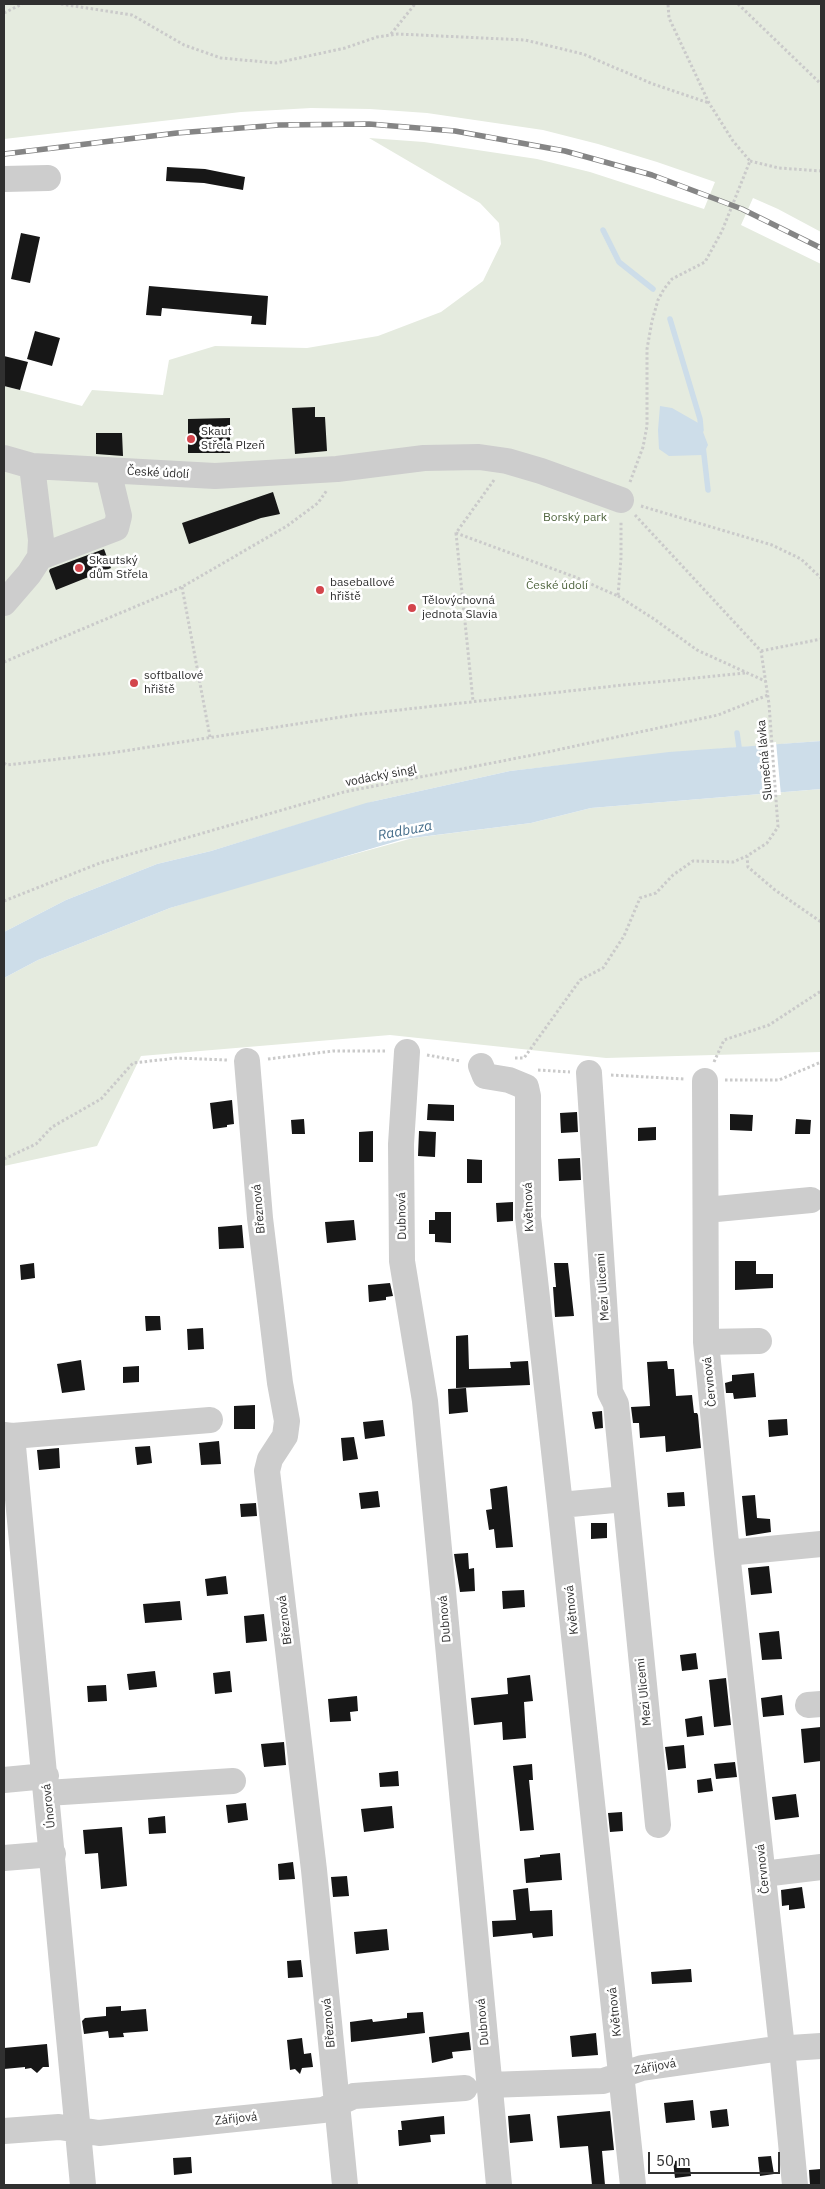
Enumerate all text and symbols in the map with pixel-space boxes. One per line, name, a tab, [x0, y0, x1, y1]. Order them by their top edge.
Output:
place label: Skaut Střela Plzeň	[201, 425, 265, 453]
marker: Skaut Střela Plzeň	[185, 433, 197, 445]
street label: České údolí	[127, 464, 189, 482]
park label: Borský park	[543, 511, 607, 525]
place label: Skautský dům Střela	[89, 554, 148, 582]
marker: Skautský dům Střela	[73, 562, 85, 574]
place label: baseballové hřiště	[330, 576, 395, 604]
park label: České údolí	[526, 579, 588, 593]
marker: baseballové hřiště	[314, 584, 326, 596]
place label: Tělovýchovná jednota Slavia	[422, 594, 497, 622]
marker: Tělovýchovná jednota Slavia	[406, 602, 418, 614]
place label: softballové hřiště	[144, 669, 203, 697]
marker: softballové hřiště	[128, 677, 140, 689]
street label: Slunečná lávka	[754, 719, 776, 801]
street label: vodácký singl	[344, 762, 418, 790]
water label: Radbuza	[376, 818, 434, 844]
street label: Květnová	[521, 1182, 537, 1232]
street label: Březnová	[250, 1184, 268, 1234]
street label: Dubnová	[394, 1192, 410, 1240]
street label: Mezi Ulicemi	[593, 1253, 613, 1321]
street label: Červnová	[700, 1356, 720, 1408]
street label: Květnová	[562, 1585, 582, 1635]
street label: Březnová	[275, 1594, 295, 1646]
street label: Dubnová	[436, 1595, 454, 1643]
street label: Mezi Ulicemi	[633, 1657, 655, 1727]
street label: Únorová	[39, 1783, 59, 1829]
street label: Červnová	[753, 1843, 773, 1895]
street label: Květnová	[605, 1987, 625, 2037]
street label: Březnová	[320, 1998, 338, 2048]
street label: Dubnová	[474, 1998, 492, 2046]
street label: Zářijová	[633, 2056, 677, 2078]
street label: Zářijová	[214, 2110, 258, 2128]
scale bar	[650, 2142, 782, 2174]
text: 50 m	[656, 2151, 691, 2170]

